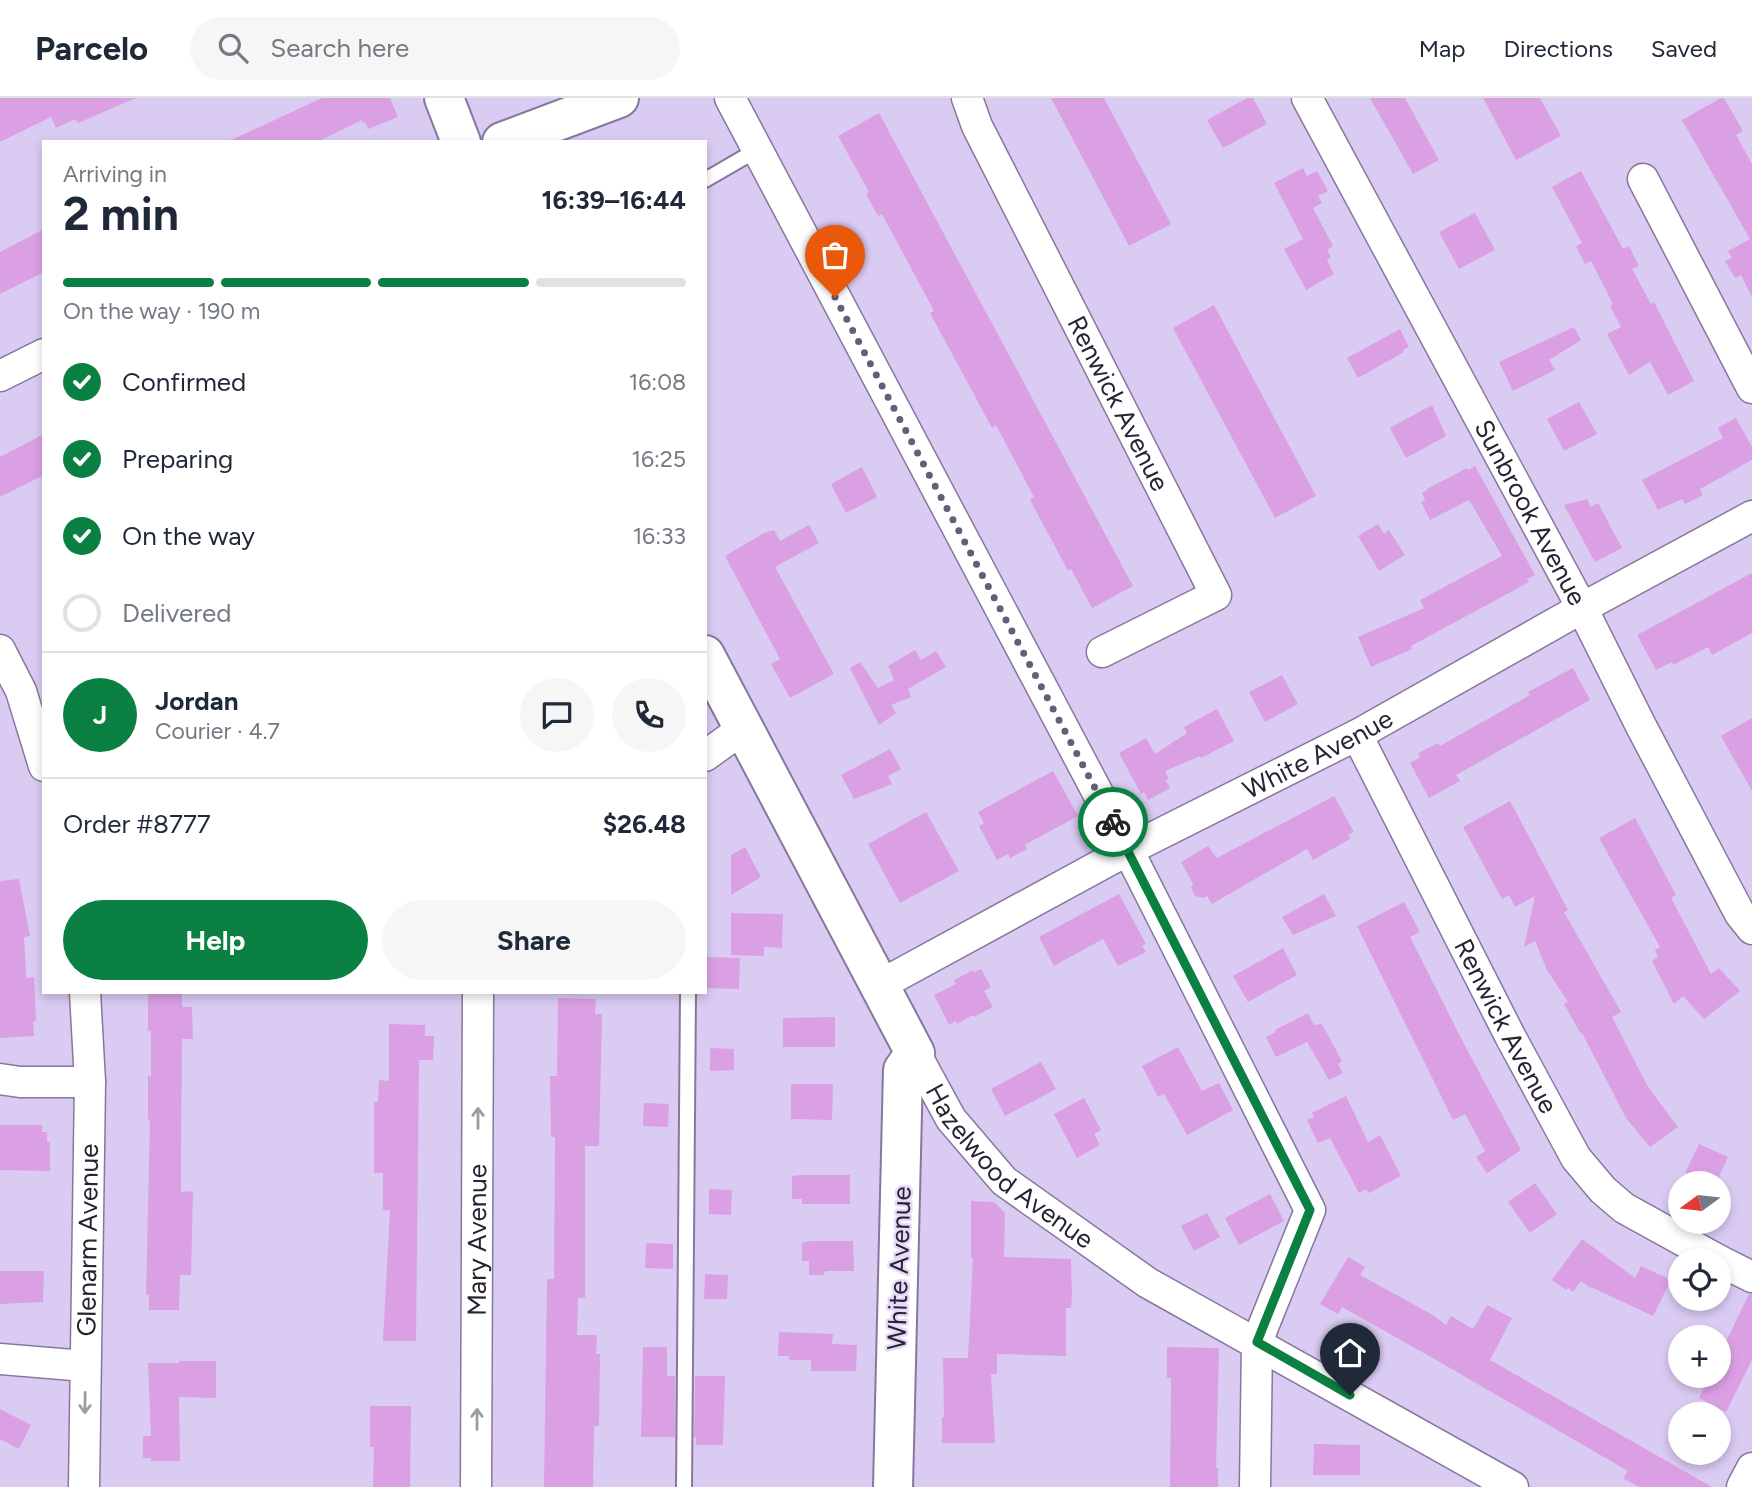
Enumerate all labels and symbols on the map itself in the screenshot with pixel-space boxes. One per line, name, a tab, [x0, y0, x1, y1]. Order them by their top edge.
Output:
pin	[805, 225, 865, 297]
street label: Renwick Avenue	[1060, 310, 1176, 496]
street label: Sunbrook Avenue	[1468, 414, 1594, 611]
street label: White Avenue	[1238, 702, 1398, 806]
courier	[1078, 787, 1148, 857]
street label: Renwick Avenue	[1447, 934, 1565, 1119]
street label: Hazelwood Avenue	[919, 1078, 1100, 1255]
one-way arrow	[471, 1107, 485, 1130]
street label: Glenarm Avenue	[70, 1143, 105, 1337]
street label: Mary Avenue	[461, 1164, 493, 1316]
north arrow	[1668, 1171, 1731, 1234]
street label: White Avenue	[880, 1186, 918, 1350]
pin	[1320, 1323, 1380, 1395]
one-way arrow	[78, 1392, 91, 1415]
one-way arrow	[470, 1408, 484, 1431]

